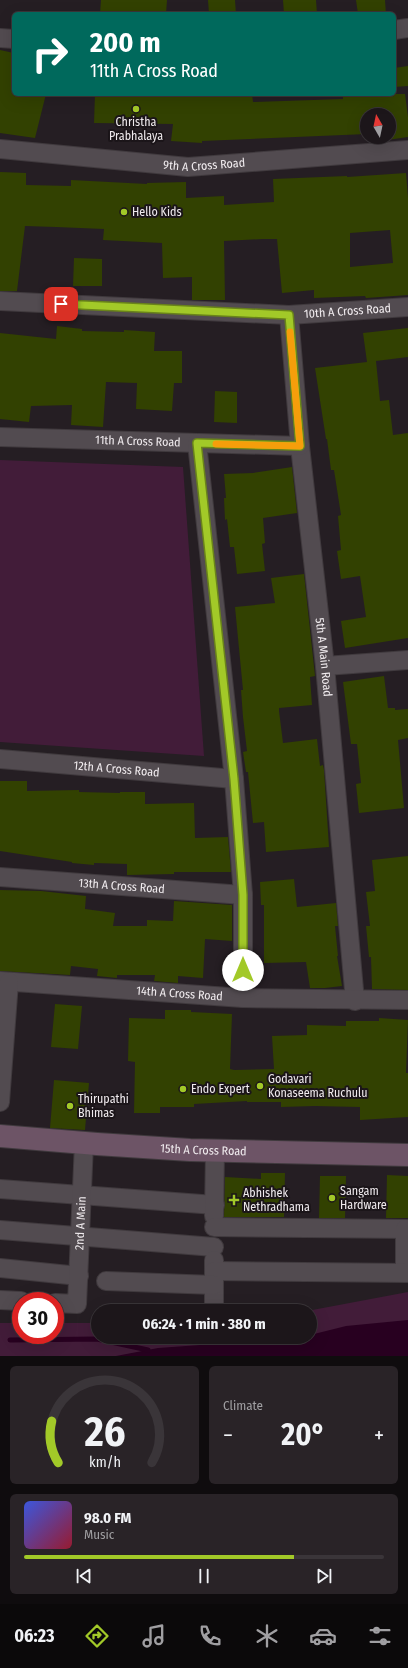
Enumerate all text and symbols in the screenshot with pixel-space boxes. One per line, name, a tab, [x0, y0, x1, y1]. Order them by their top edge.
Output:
text: 200 m	[90, 26, 161, 59]
icon: right	[24, 28, 76, 80]
text: 11th A Cross Road	[90, 60, 218, 82]
marker: Christha Prabhalaya	[131, 104, 141, 114]
north arrow	[360, 108, 396, 144]
map controls	[360, 108, 396, 144]
place label: Christha Prabhalaya	[109, 115, 163, 143]
street label: 9th A Cross Road	[163, 156, 246, 174]
place label: Hello Kids	[132, 205, 182, 219]
marker: Hello Kids	[119, 207, 129, 217]
pin	[44, 287, 78, 321]
icon: arrive	[50, 293, 72, 315]
street label: 10th A Cross Road	[304, 301, 391, 321]
street label: 11th A Cross Road	[95, 433, 181, 449]
street label: 5th A Main Road	[313, 617, 335, 697]
street label: 12th A Cross Road	[73, 758, 160, 780]
street label: 13th A Cross Road	[78, 876, 165, 896]
position arrow	[222, 949, 264, 991]
street label: 14th A Cross Road	[136, 984, 223, 1004]
place label: Godavari Konaseema Ruchulu	[268, 1072, 368, 1100]
marker: Godavari Konaseema Ruchulu	[255, 1081, 265, 1091]
place label: Endo Expert	[191, 1082, 250, 1096]
marker: Endo Expert	[178, 1084, 188, 1094]
place label: Thirupathi Bhimas	[78, 1092, 129, 1120]
marker: Thirupathi Bhimas	[65, 1101, 75, 1111]
street label: 15th A Cross Road	[160, 1141, 247, 1158]
place label: Sangam Hardware	[340, 1184, 387, 1212]
place label: Abhishek Nethradhama	[243, 1186, 310, 1214]
marker: Sangam Hardware	[327, 1193, 337, 1203]
marker: Abhishek Nethradhama	[228, 1194, 240, 1206]
street label: 2nd A Main	[72, 1196, 89, 1250]
speed limit sign: 30	[12, 1292, 64, 1344]
text: 06:24 · 1 min · 380 m	[142, 1315, 266, 1333]
text: Climate	[223, 1398, 263, 1413]
text: 26	[83, 1407, 125, 1457]
text: 20°	[281, 1417, 326, 1453]
text: −	[223, 1422, 233, 1449]
text: +	[374, 1422, 384, 1449]
text: km/h	[89, 1454, 120, 1471]
text: 98.0 FM	[84, 1509, 131, 1527]
text: Music	[84, 1527, 114, 1542]
icon: previous	[73, 1565, 95, 1587]
icon: pause	[193, 1565, 215, 1587]
icon: next	[313, 1565, 335, 1587]
icon: directions	[83, 1622, 111, 1650]
icon: music	[140, 1622, 168, 1650]
icon: phone	[196, 1622, 224, 1650]
icon: climate	[253, 1622, 281, 1650]
icon: car	[309, 1622, 337, 1650]
icon: filters	[366, 1622, 394, 1650]
text: 06:23	[14, 1625, 54, 1647]

